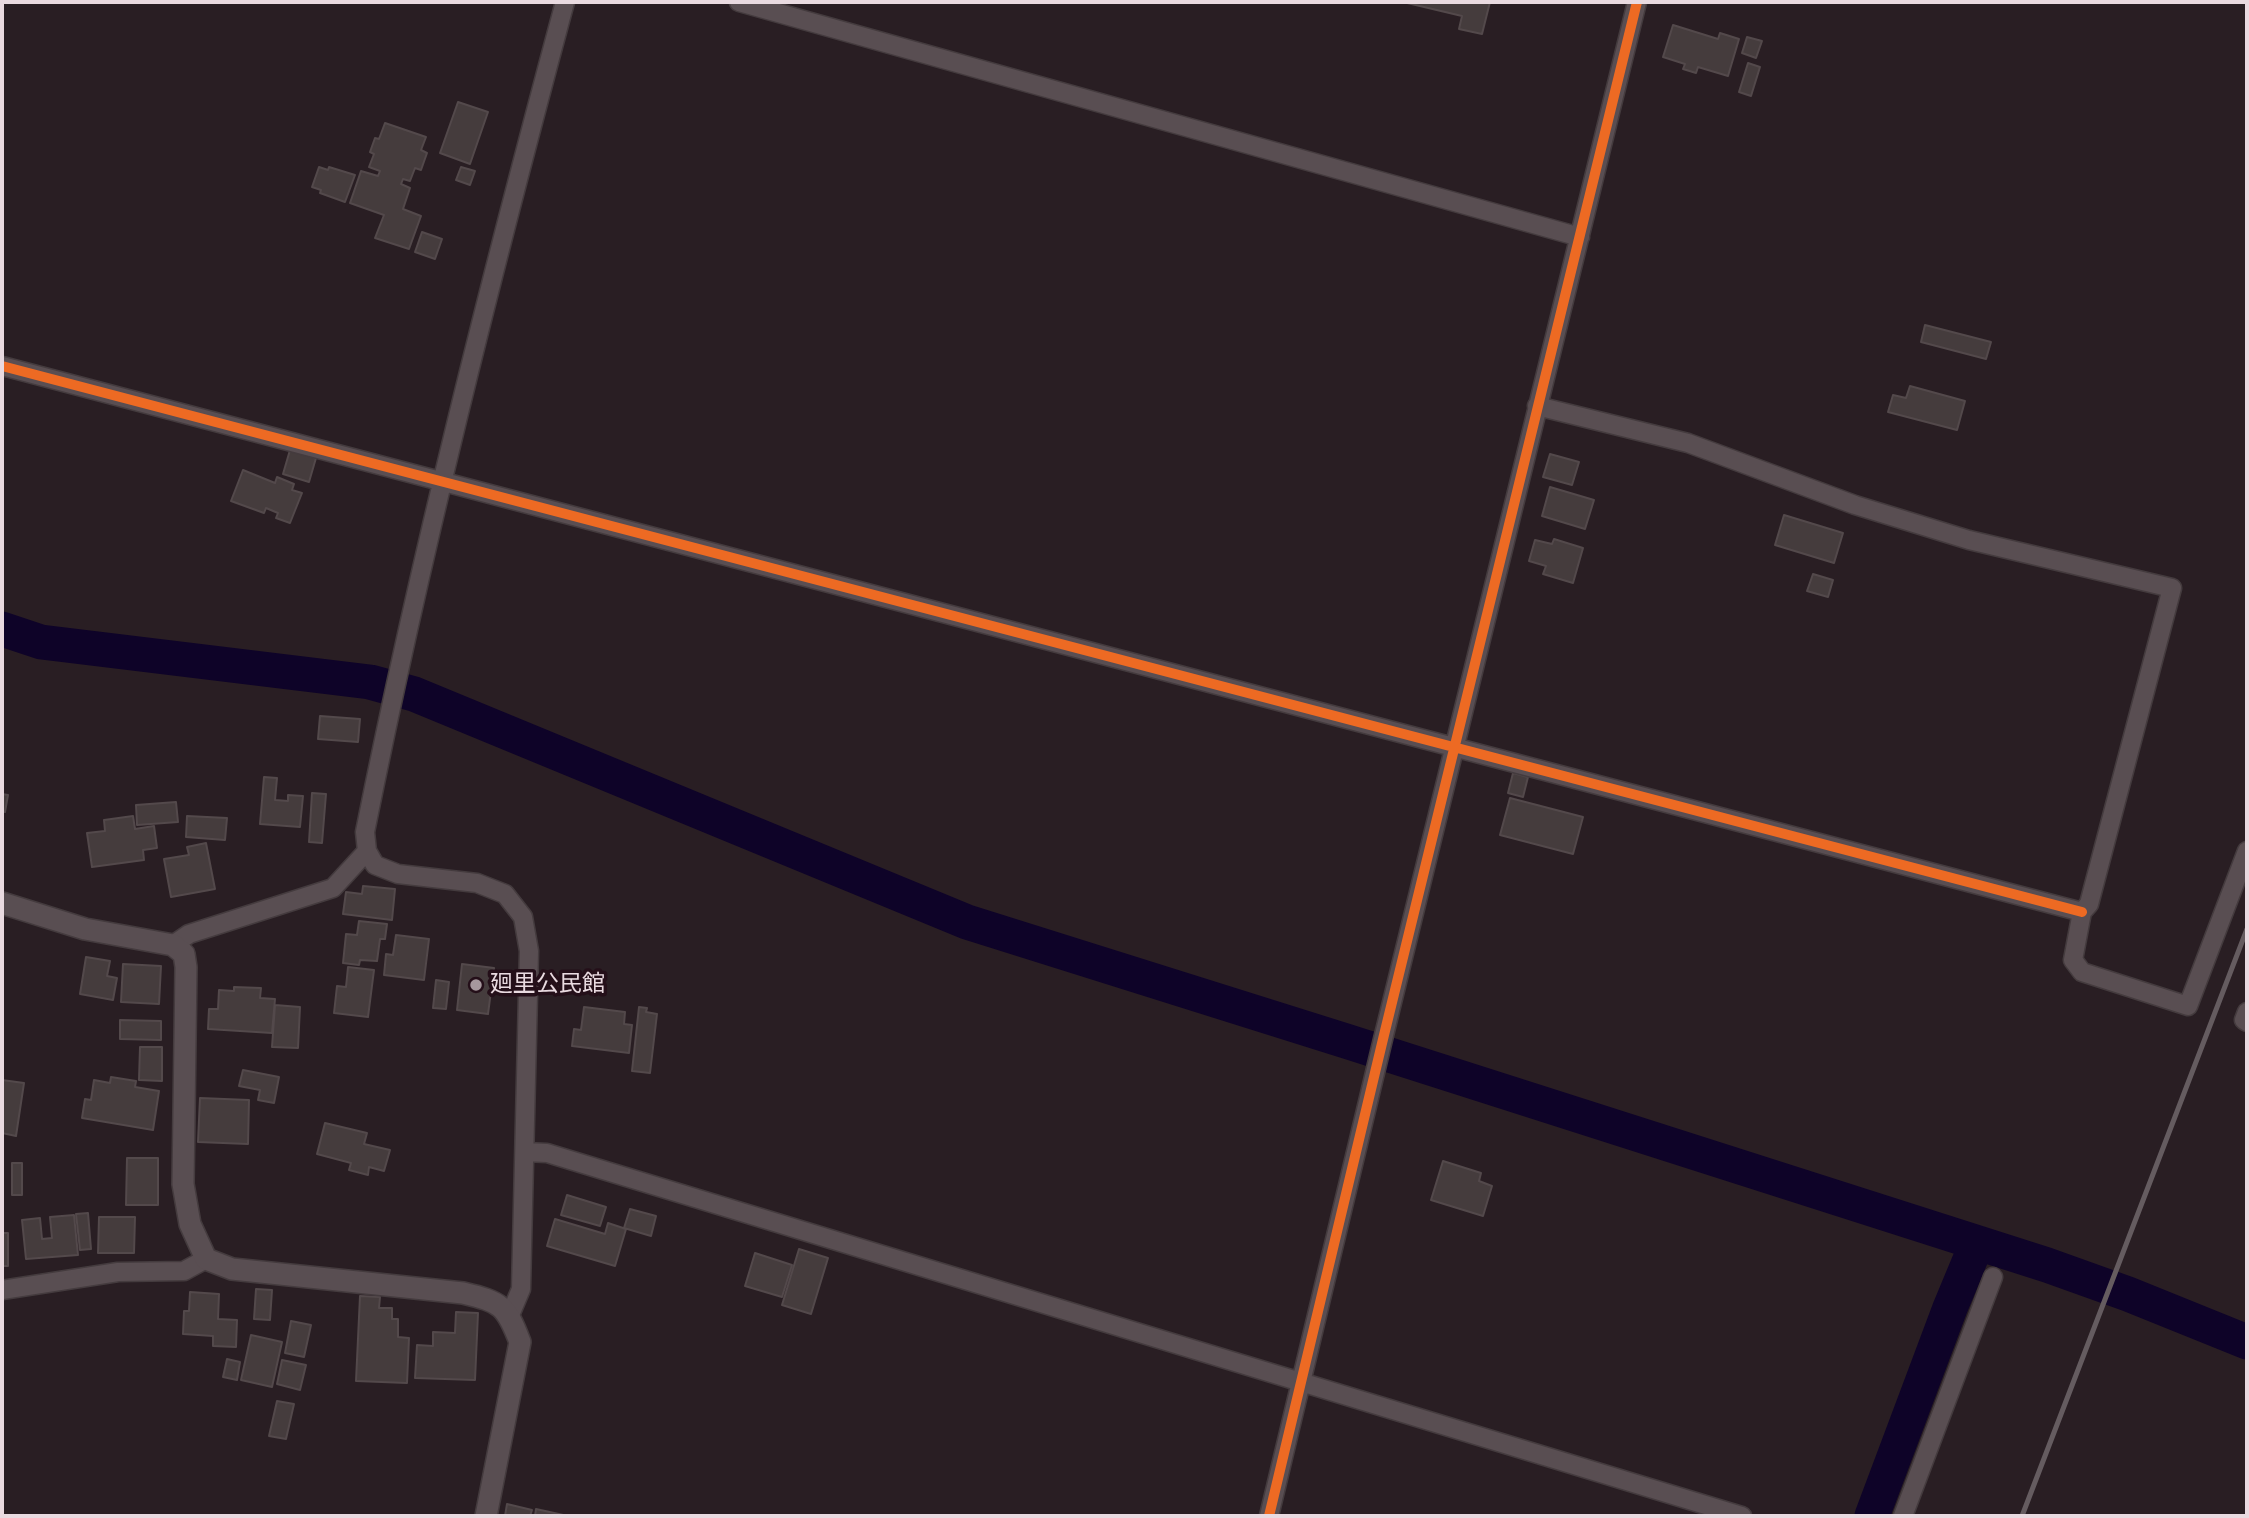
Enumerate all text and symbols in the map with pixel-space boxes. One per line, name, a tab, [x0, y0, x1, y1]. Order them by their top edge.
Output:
place label: 廻里公民館	[490, 971, 605, 999]
marker: 廻里公民館	[468, 977, 484, 993]

